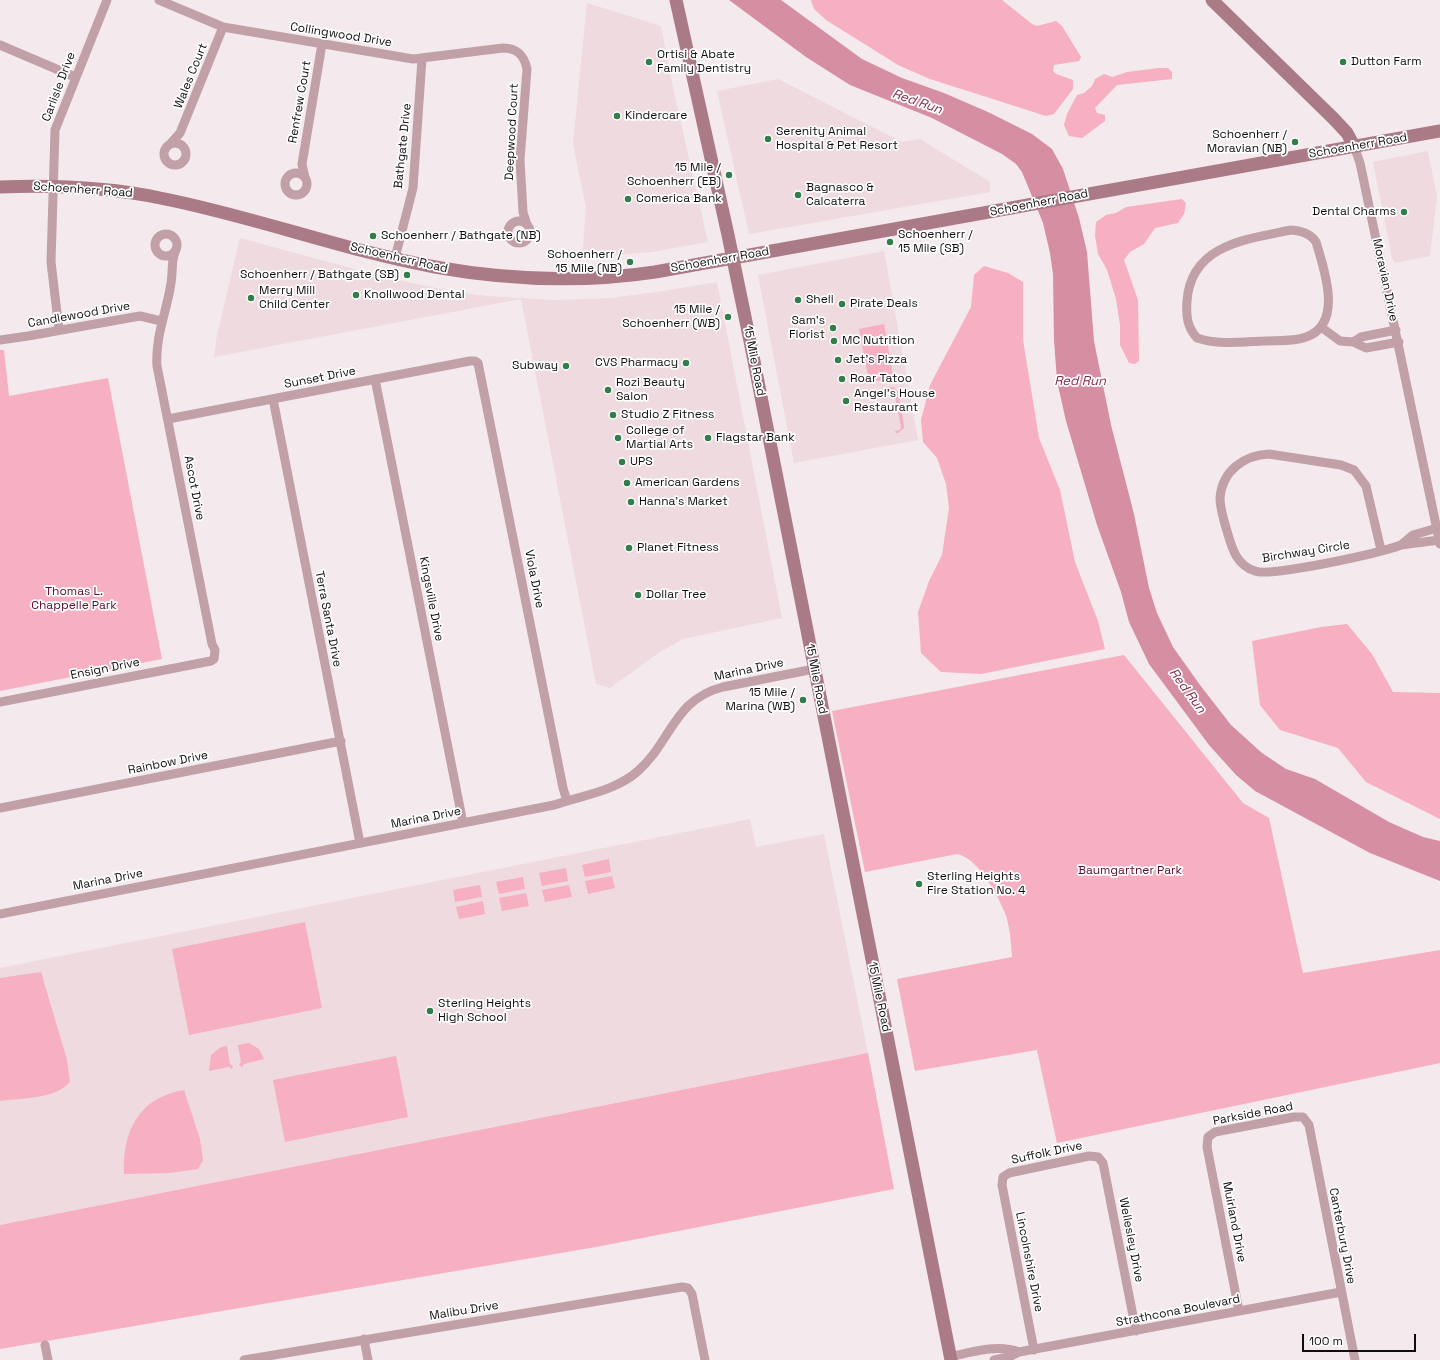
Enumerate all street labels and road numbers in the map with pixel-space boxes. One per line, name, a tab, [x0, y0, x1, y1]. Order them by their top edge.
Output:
street label: Collingwood Drive	[289, 20, 393, 50]
street label: Wales Court	[171, 41, 211, 111]
street label: Carlisle Drive	[39, 50, 79, 124]
street label: Renfrew Court	[286, 60, 314, 144]
street label: Deepwood Court	[502, 83, 522, 181]
street label: Bathgate Drive	[391, 103, 415, 189]
street label: Schoenherr Road	[1308, 130, 1408, 162]
street label: Schoenherr Road	[33, 179, 133, 201]
street label: Schoenherr Road	[989, 186, 1089, 220]
street label: Moravian Drive	[1369, 237, 1401, 323]
street label: Schoenherr Road	[349, 240, 449, 276]
street label: Schoenherr Road	[670, 244, 770, 276]
street label: Candlewood Drive	[27, 299, 131, 331]
street label: 15 Mile Road	[740, 325, 768, 397]
street label: Sunset Drive	[283, 364, 357, 392]
street label: Ascot Drive	[181, 454, 207, 522]
street label: Birchway Circle	[1261, 538, 1351, 566]
street label: Viola Drive	[521, 548, 547, 610]
street label: Kingsville Drive	[416, 556, 446, 642]
street label: Terra Santa Drive	[312, 570, 344, 668]
street label: 15 Mile Road	[802, 643, 830, 715]
street label: Ensign Drive	[69, 655, 141, 683]
street label: Marina Drive	[713, 656, 785, 684]
street label: Rainbow Drive	[127, 748, 209, 778]
street label: Marina Drive	[390, 804, 462, 832]
street label: Marina Drive	[72, 866, 144, 894]
street label: 15 Mile Road	[865, 961, 893, 1033]
street label: Parkside Road	[1212, 1099, 1294, 1129]
street label: Suffolk Drive	[1010, 1138, 1084, 1168]
street label: Muirland Drive	[1219, 1180, 1249, 1264]
street label: Canterbury Drive	[1326, 1187, 1358, 1285]
street label: Wellesley Drive	[1116, 1196, 1146, 1284]
street label: Lincolnshire Drive	[1012, 1211, 1046, 1313]
street label: Strathcona Boulevard	[1115, 1292, 1241, 1330]
street label: Malibu Drive	[428, 1298, 500, 1324]

